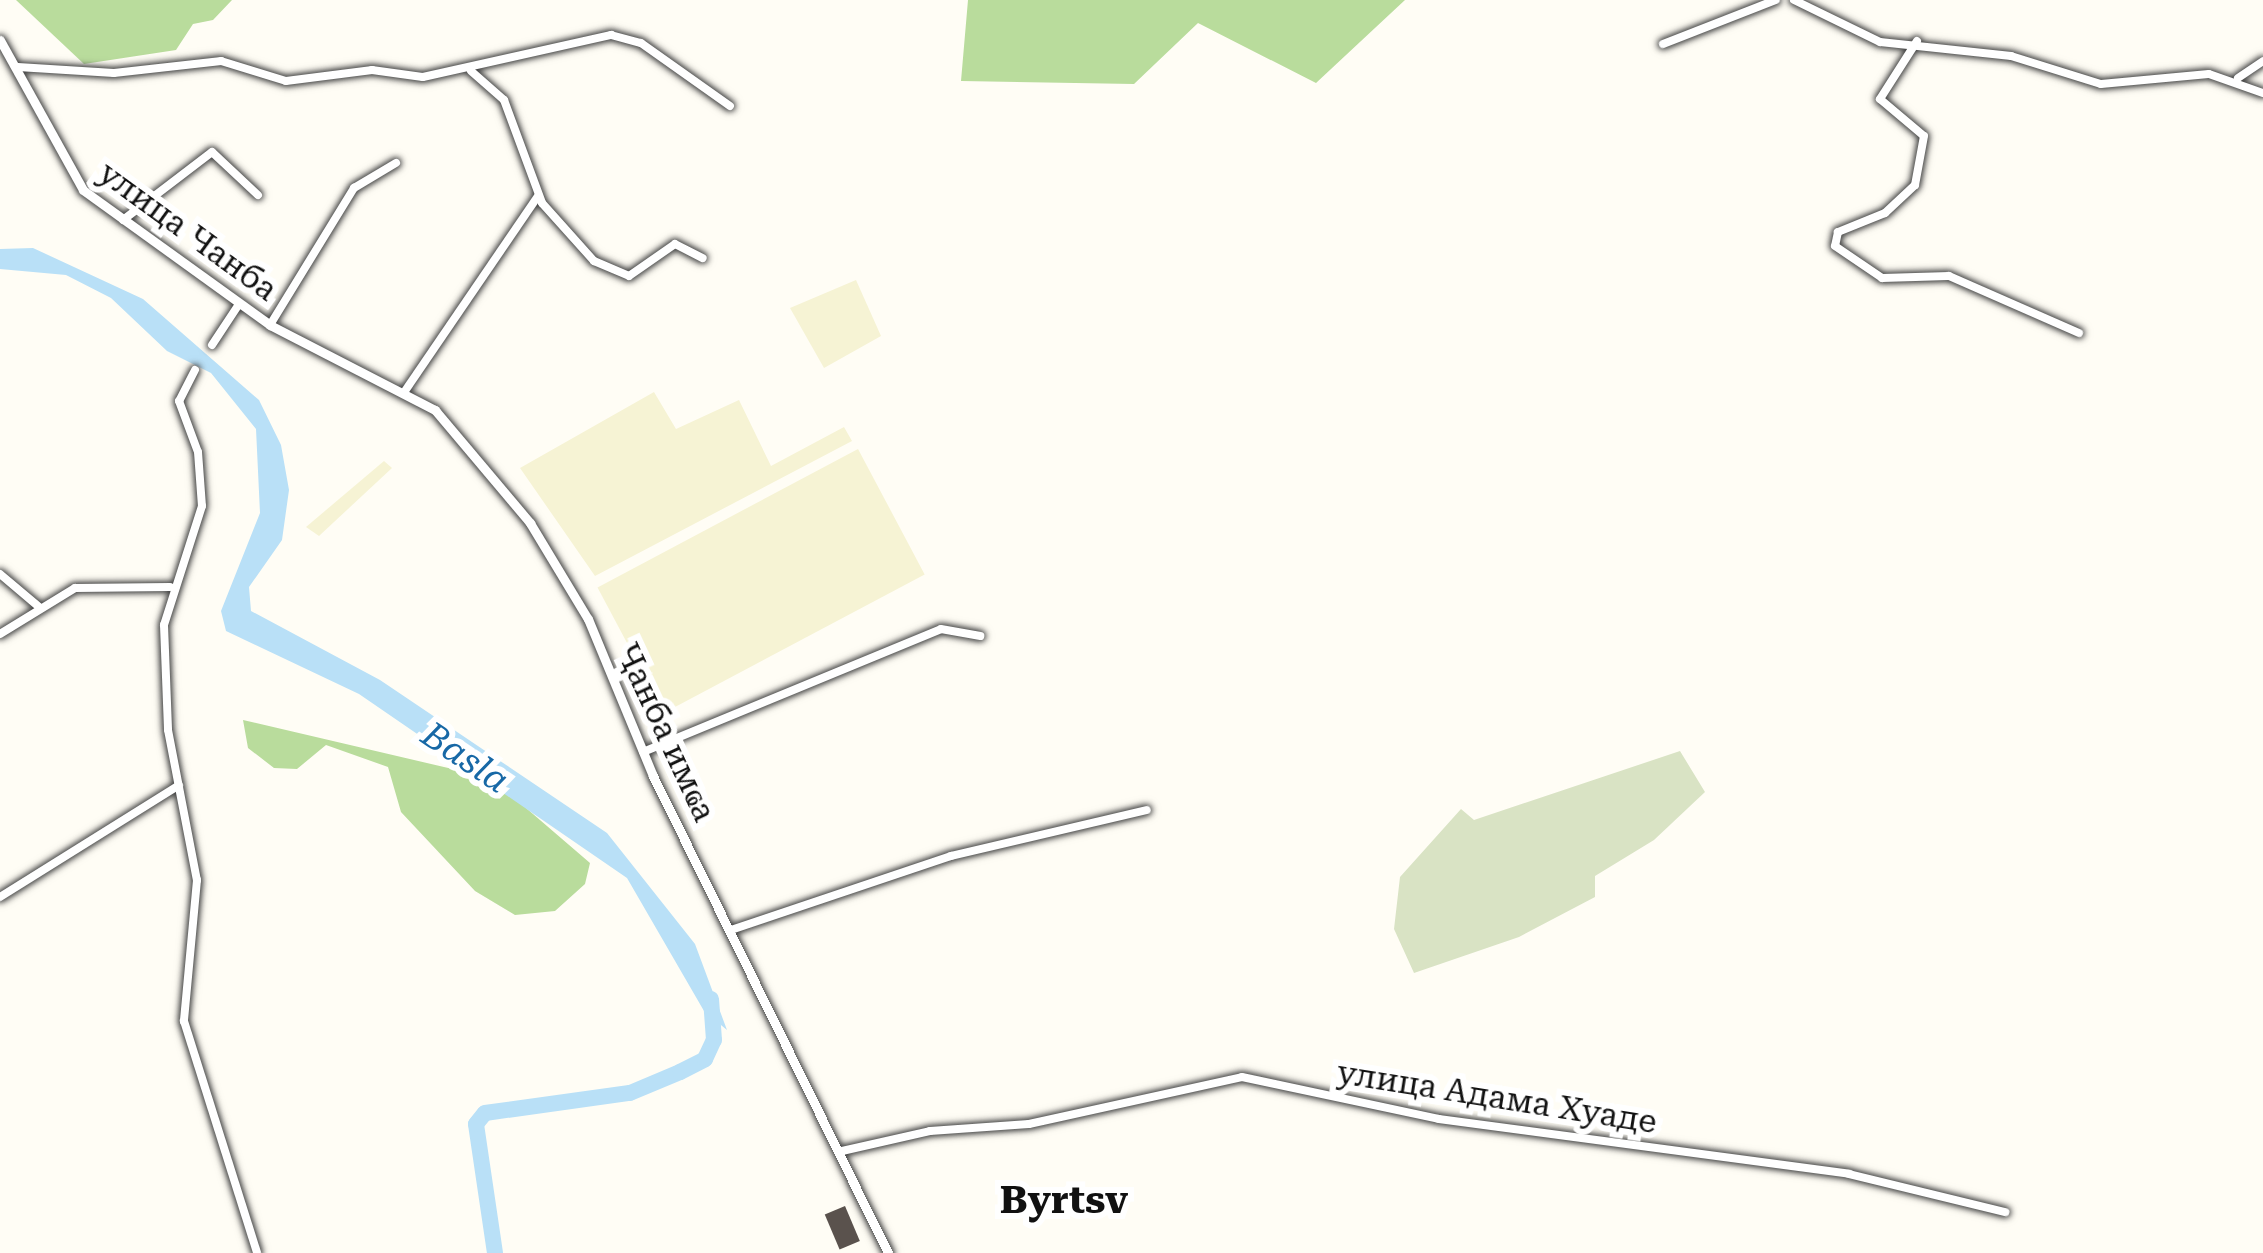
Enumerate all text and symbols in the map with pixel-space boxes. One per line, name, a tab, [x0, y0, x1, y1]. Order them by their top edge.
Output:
street label: улица Чанба	[91, 153, 285, 309]
street label: Ҷанба имҩа	[607, 636, 725, 828]
water label: Basla	[413, 713, 517, 803]
street label: улица Адама Хуаде	[1334, 1052, 1660, 1142]
district label: Byrtsv	[1000, 1177, 1128, 1223]

